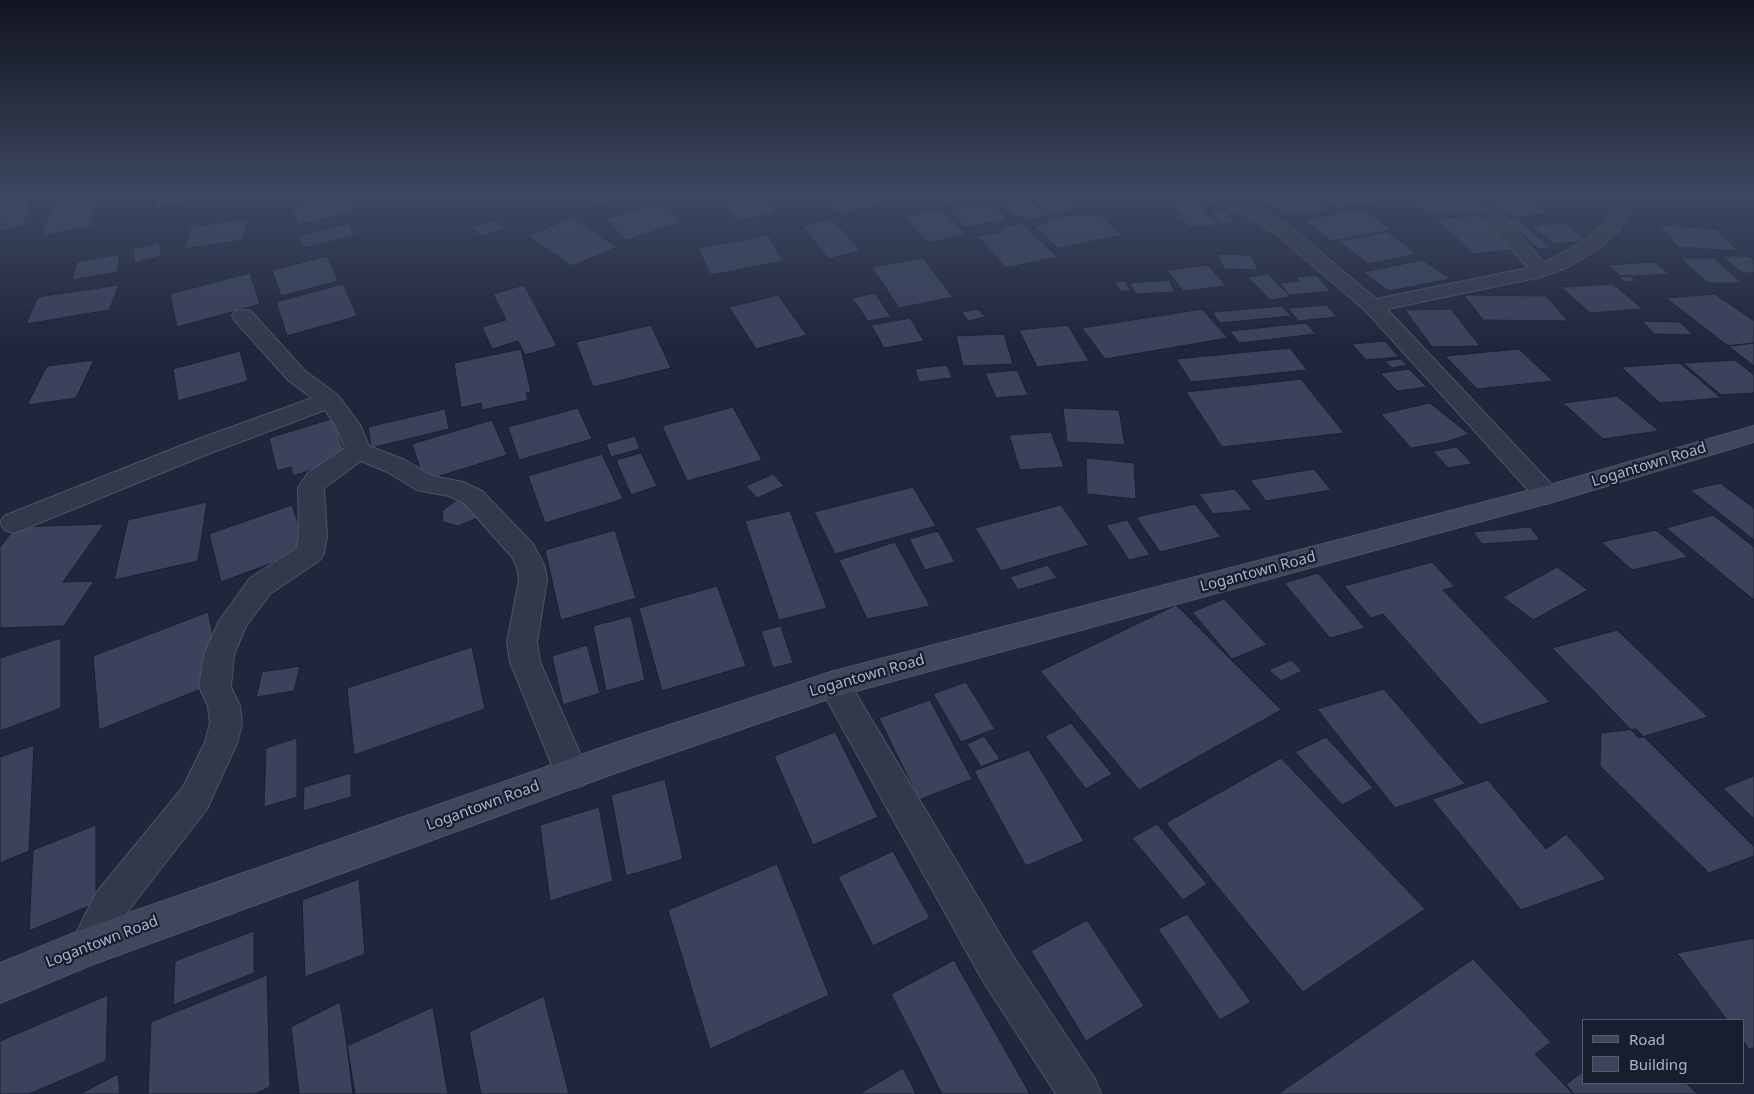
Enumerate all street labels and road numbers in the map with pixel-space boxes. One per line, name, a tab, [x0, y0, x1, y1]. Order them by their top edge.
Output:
street label: Logantown Road	[1589, 439, 1709, 491]
street label: Logantown Road	[1198, 548, 1318, 596]
street label: Logantown Road	[807, 651, 927, 701]
street label: Logantown Road	[424, 777, 542, 835]
street label: Logantown Road	[43, 912, 161, 972]

